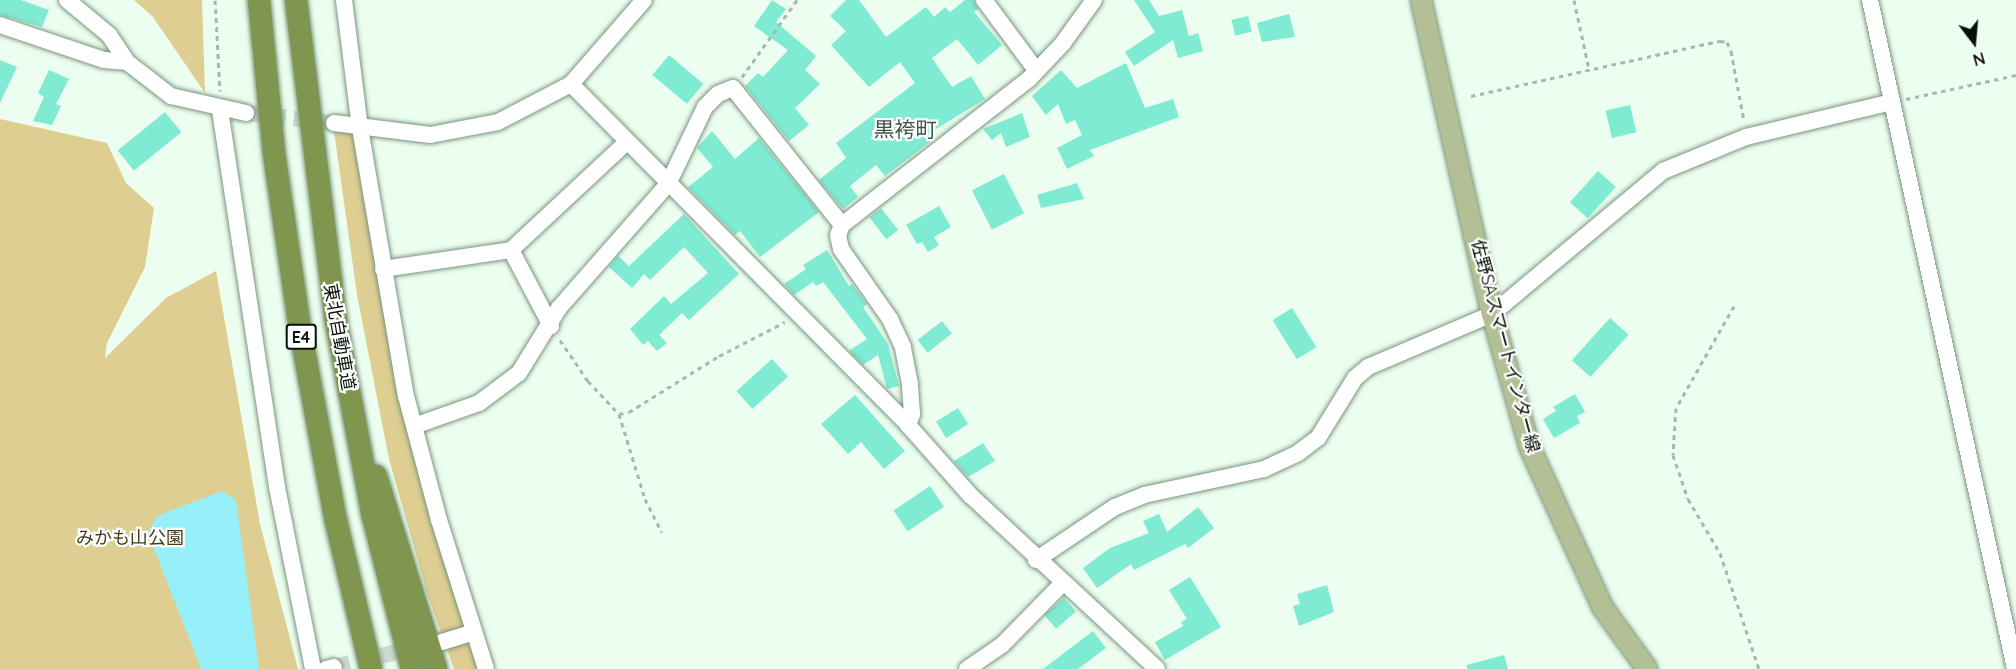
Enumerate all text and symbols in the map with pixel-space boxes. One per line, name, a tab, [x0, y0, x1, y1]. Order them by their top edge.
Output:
north arrow	[1944, 12, 2004, 72]
text: N	[1971, 48, 1987, 71]
district label: 黒袴町	[874, 116, 936, 142]
street label: 佐野SAスマートインター線	[1466, 237, 1544, 455]
street label: 東北自動車道	[319, 282, 359, 392]
road number: E4	[284, 324, 318, 350]
park label: みかも山公園	[76, 527, 184, 549]

